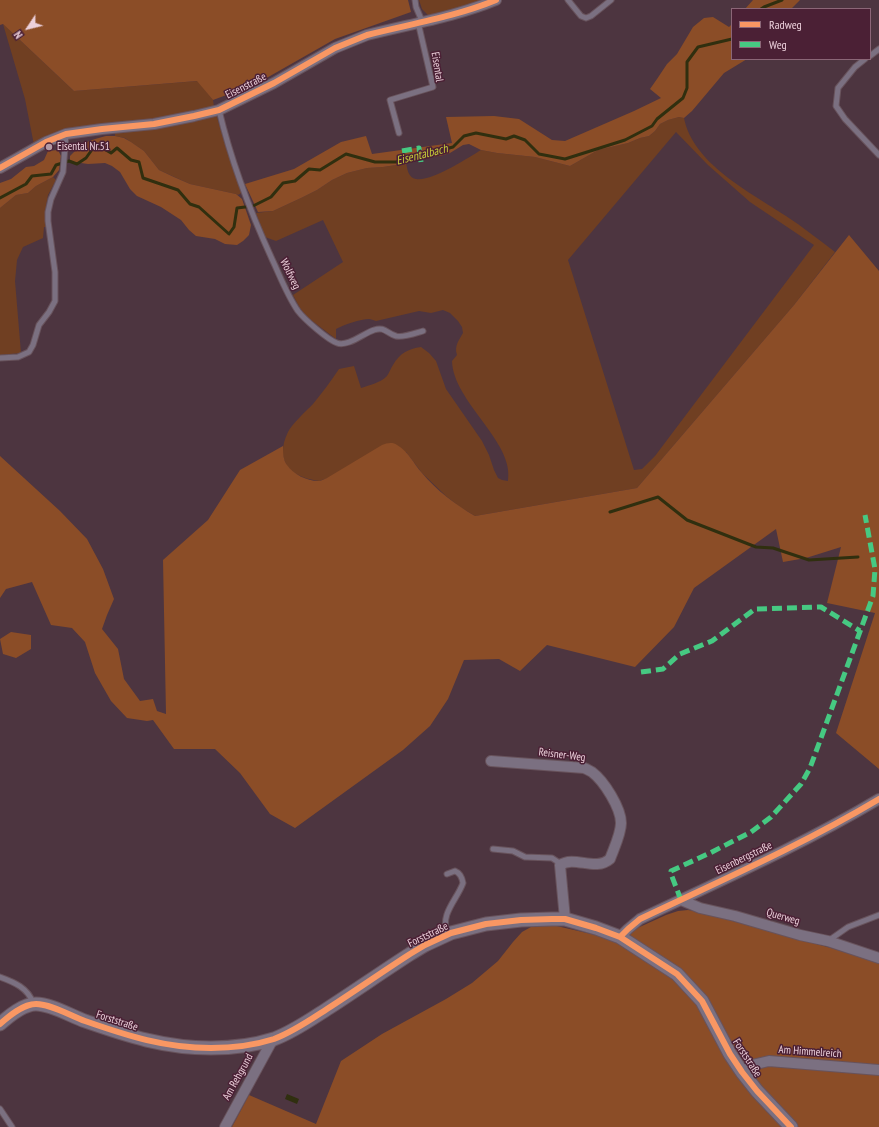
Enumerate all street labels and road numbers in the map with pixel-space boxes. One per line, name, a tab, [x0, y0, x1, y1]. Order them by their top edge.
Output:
street label: Eisental	[428, 51, 446, 83]
street label: Eisenstraße	[223, 70, 269, 102]
street label: Wolfweg	[277, 256, 303, 292]
street label: Reisner-Weg	[538, 746, 586, 764]
street label: Eisenbergstraße	[714, 839, 774, 877]
street label: Querweg	[765, 906, 801, 928]
street label: Forststraße	[406, 920, 450, 950]
street label: Forststraße	[94, 1008, 140, 1034]
street label: Forststraße	[730, 1036, 764, 1080]
street label: Am Himmelreich	[778, 1043, 842, 1061]
street label: Am Rehgrund	[220, 1051, 256, 1103]

